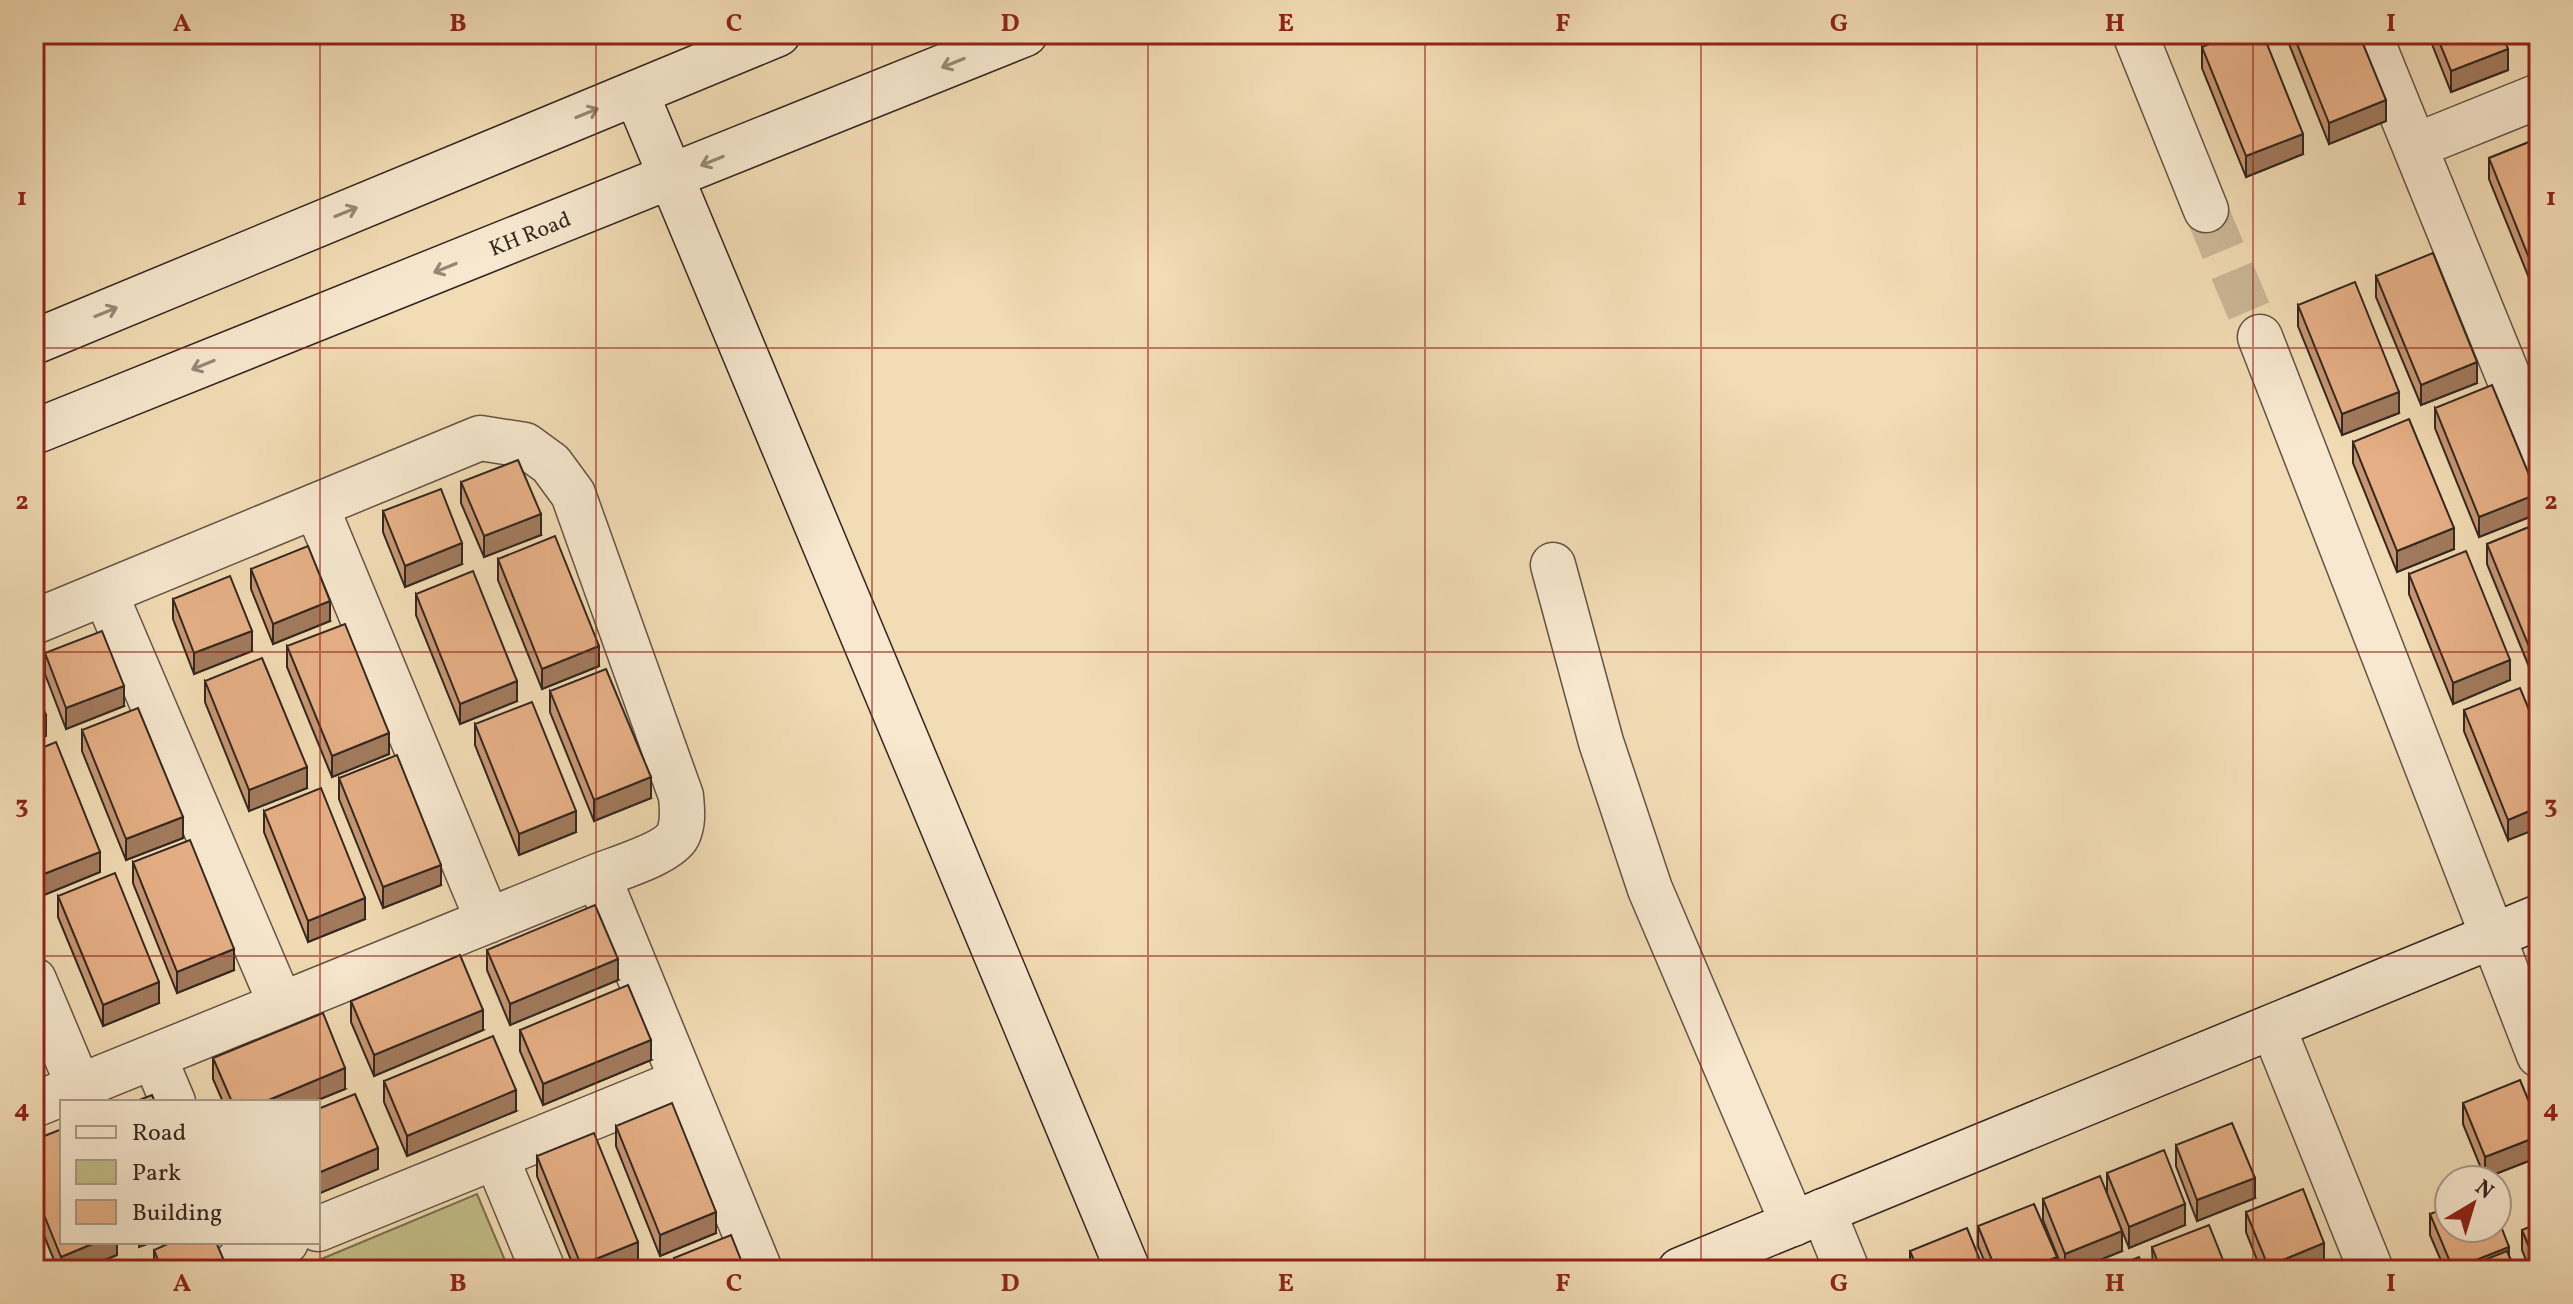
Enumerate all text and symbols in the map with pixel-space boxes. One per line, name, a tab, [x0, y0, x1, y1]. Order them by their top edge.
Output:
text: A	[173, 6, 192, 42]
text: B	[449, 6, 467, 42]
text: C	[726, 6, 742, 42]
text: D	[1000, 6, 1020, 42]
text: E	[1278, 6, 1294, 42]
text: F	[1555, 6, 1571, 42]
text: G	[1830, 6, 1848, 42]
text: H	[2105, 6, 2125, 42]
text: I	[2386, 6, 2396, 42]
one-way arrow	[941, 57, 966, 72]
one-way arrow	[574, 105, 599, 119]
one-way arrow	[700, 155, 725, 170]
text: 1	[17, 180, 27, 216]
text: 1	[2546, 180, 2556, 216]
one-way arrow	[333, 204, 358, 219]
street label: KH Road	[485, 205, 576, 266]
one-way arrow	[433, 262, 458, 276]
one-way arrow	[93, 303, 118, 318]
one-way arrow	[191, 358, 216, 373]
text: 2	[15, 484, 29, 520]
text: 2	[2544, 484, 2558, 520]
text: 3	[15, 788, 29, 824]
text: 3	[2544, 788, 2558, 824]
text: 4	[14, 1092, 30, 1128]
text: 4	[2543, 1092, 2559, 1128]
legend	[60, 1100, 320, 1244]
text: Road	[132, 1117, 186, 1151]
text: Park	[132, 1157, 181, 1191]
north arrow	[2433, 1164, 2513, 1244]
text: N	[2468, 1173, 2500, 1207]
text: Building	[132, 1197, 222, 1231]
text: A	[173, 1266, 192, 1302]
text: B	[449, 1266, 467, 1302]
text: C	[726, 1266, 742, 1302]
text: D	[1000, 1266, 1020, 1302]
text: E	[1278, 1266, 1294, 1302]
text: F	[1555, 1266, 1571, 1302]
text: G	[1830, 1266, 1848, 1302]
text: H	[2105, 1266, 2125, 1302]
text: I	[2386, 1266, 2396, 1302]

